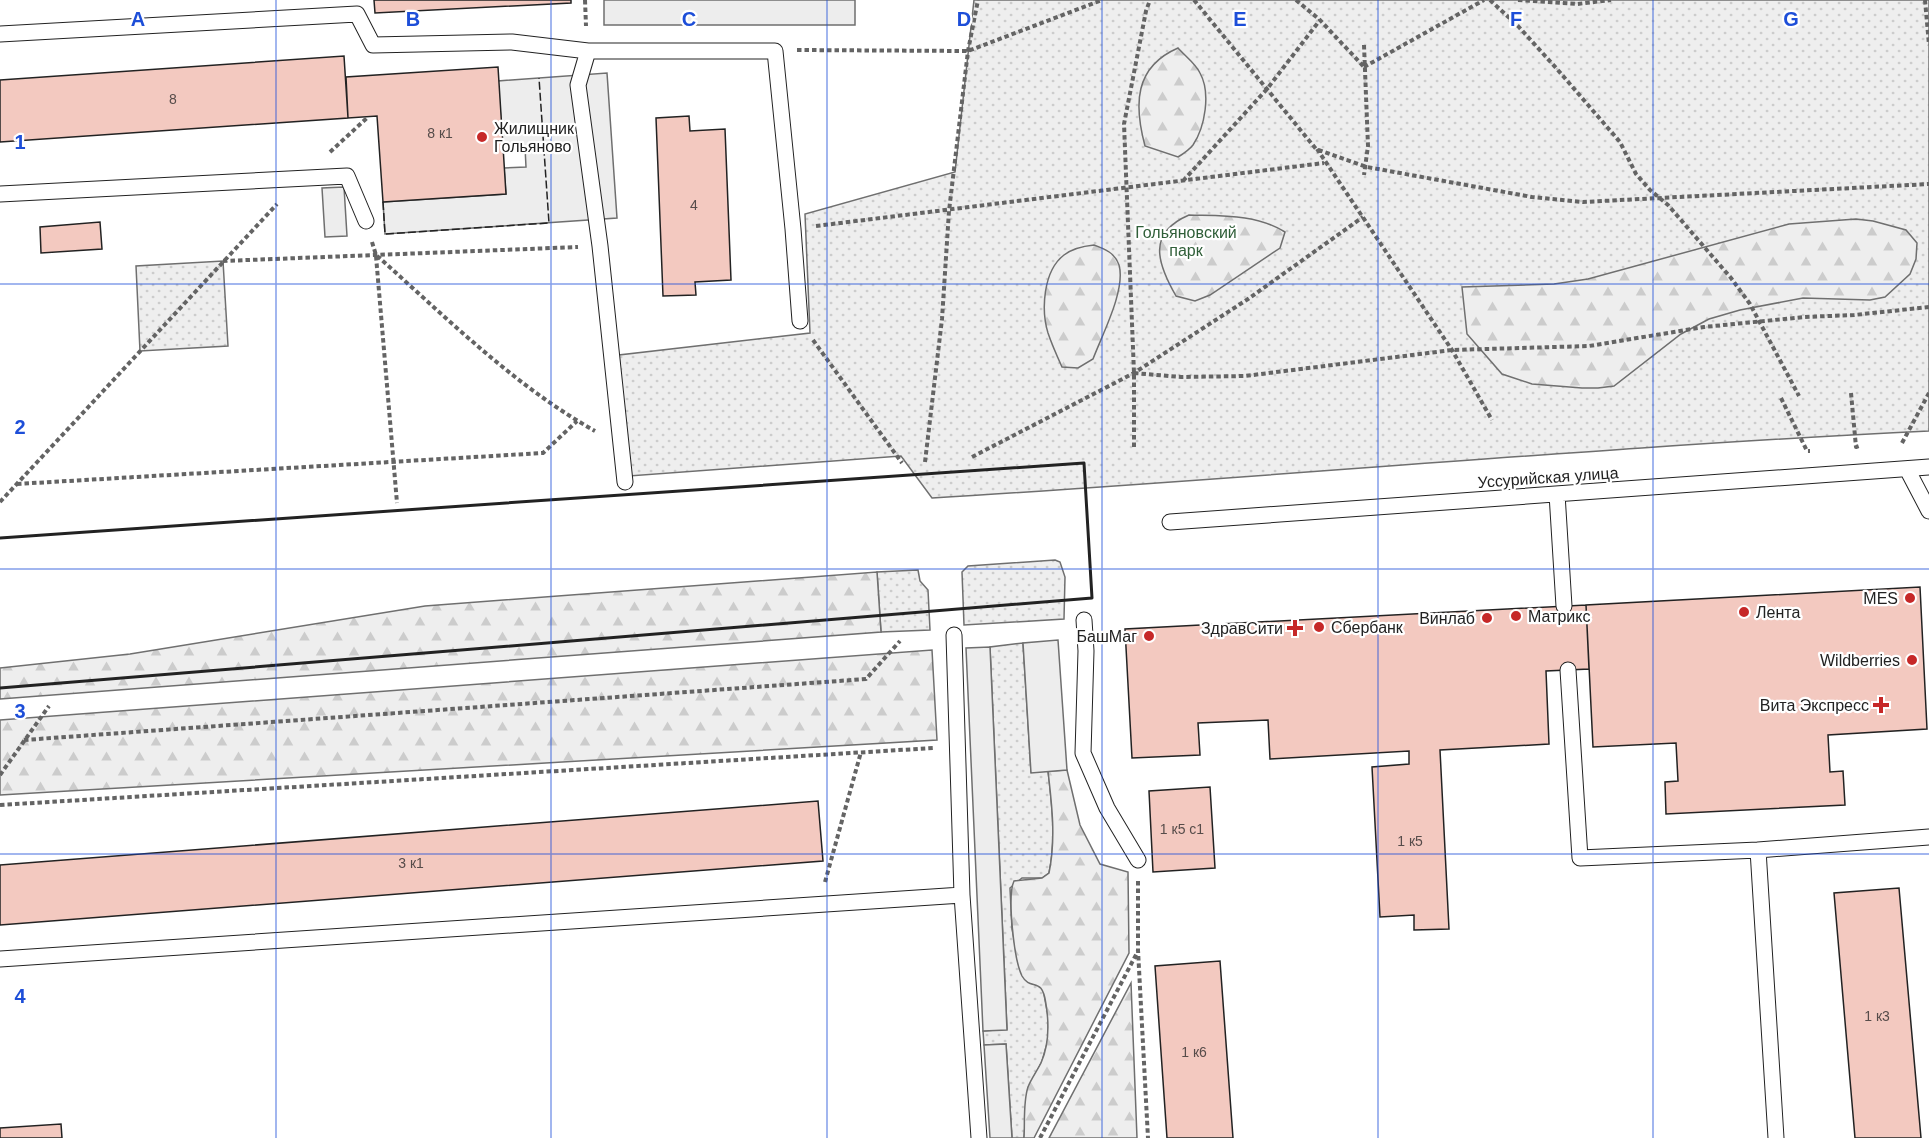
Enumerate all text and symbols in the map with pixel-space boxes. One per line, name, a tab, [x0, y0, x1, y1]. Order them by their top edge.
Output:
text: A	[131, 8, 145, 30]
text: B	[406, 8, 420, 30]
text: C	[682, 8, 696, 30]
text: D	[957, 8, 971, 30]
text: E	[1233, 8, 1247, 30]
text: F	[1510, 8, 1522, 30]
text: G	[1783, 8, 1799, 30]
house number: 8	[169, 91, 177, 107]
place label: Жилищник Гольяново	[494, 120, 575, 155]
house number: 8 к1	[427, 125, 453, 141]
marker: Жилищник Гольяново	[475, 130, 489, 144]
text: 1	[14, 131, 26, 153]
house number: 4	[690, 197, 698, 213]
park label: Гольяновcкий парк	[1135, 224, 1237, 259]
text: 2	[14, 416, 26, 438]
street label: Уссурийская улица	[1477, 464, 1619, 491]
place label: MES	[1863, 590, 1898, 607]
marker: MES	[1903, 591, 1917, 605]
place label: Лента	[1756, 604, 1800, 621]
marker: Лента	[1737, 605, 1751, 619]
place label: Матрикс	[1528, 608, 1590, 625]
marker: Матрикс	[1509, 609, 1523, 623]
place label: Винлаб	[1419, 610, 1475, 627]
marker: Винлаб	[1480, 611, 1494, 625]
place label: Сбербанк	[1331, 619, 1404, 636]
place label: ЗдравСити	[1201, 620, 1283, 637]
marker: Сбербанк	[1312, 620, 1326, 634]
marker: ЗдравСити	[1288, 621, 1302, 635]
place label: БашМаг	[1077, 628, 1137, 645]
marker: БашМаг	[1142, 629, 1156, 643]
place label: Wildberries	[1820, 652, 1900, 669]
marker: Wildberries	[1905, 653, 1919, 667]
place label: Вита Экспресс	[1760, 697, 1869, 714]
marker: Вита Экспресс	[1874, 698, 1888, 712]
text: 3	[14, 700, 26, 722]
house number: 1 к5 с1	[1160, 821, 1204, 837]
house number: 1 к5	[1397, 833, 1423, 849]
house number: 3 к1	[398, 855, 424, 871]
text: 4	[14, 985, 26, 1007]
house number: 1 к3	[1864, 1008, 1890, 1024]
house number: 1 к6	[1181, 1044, 1207, 1060]

